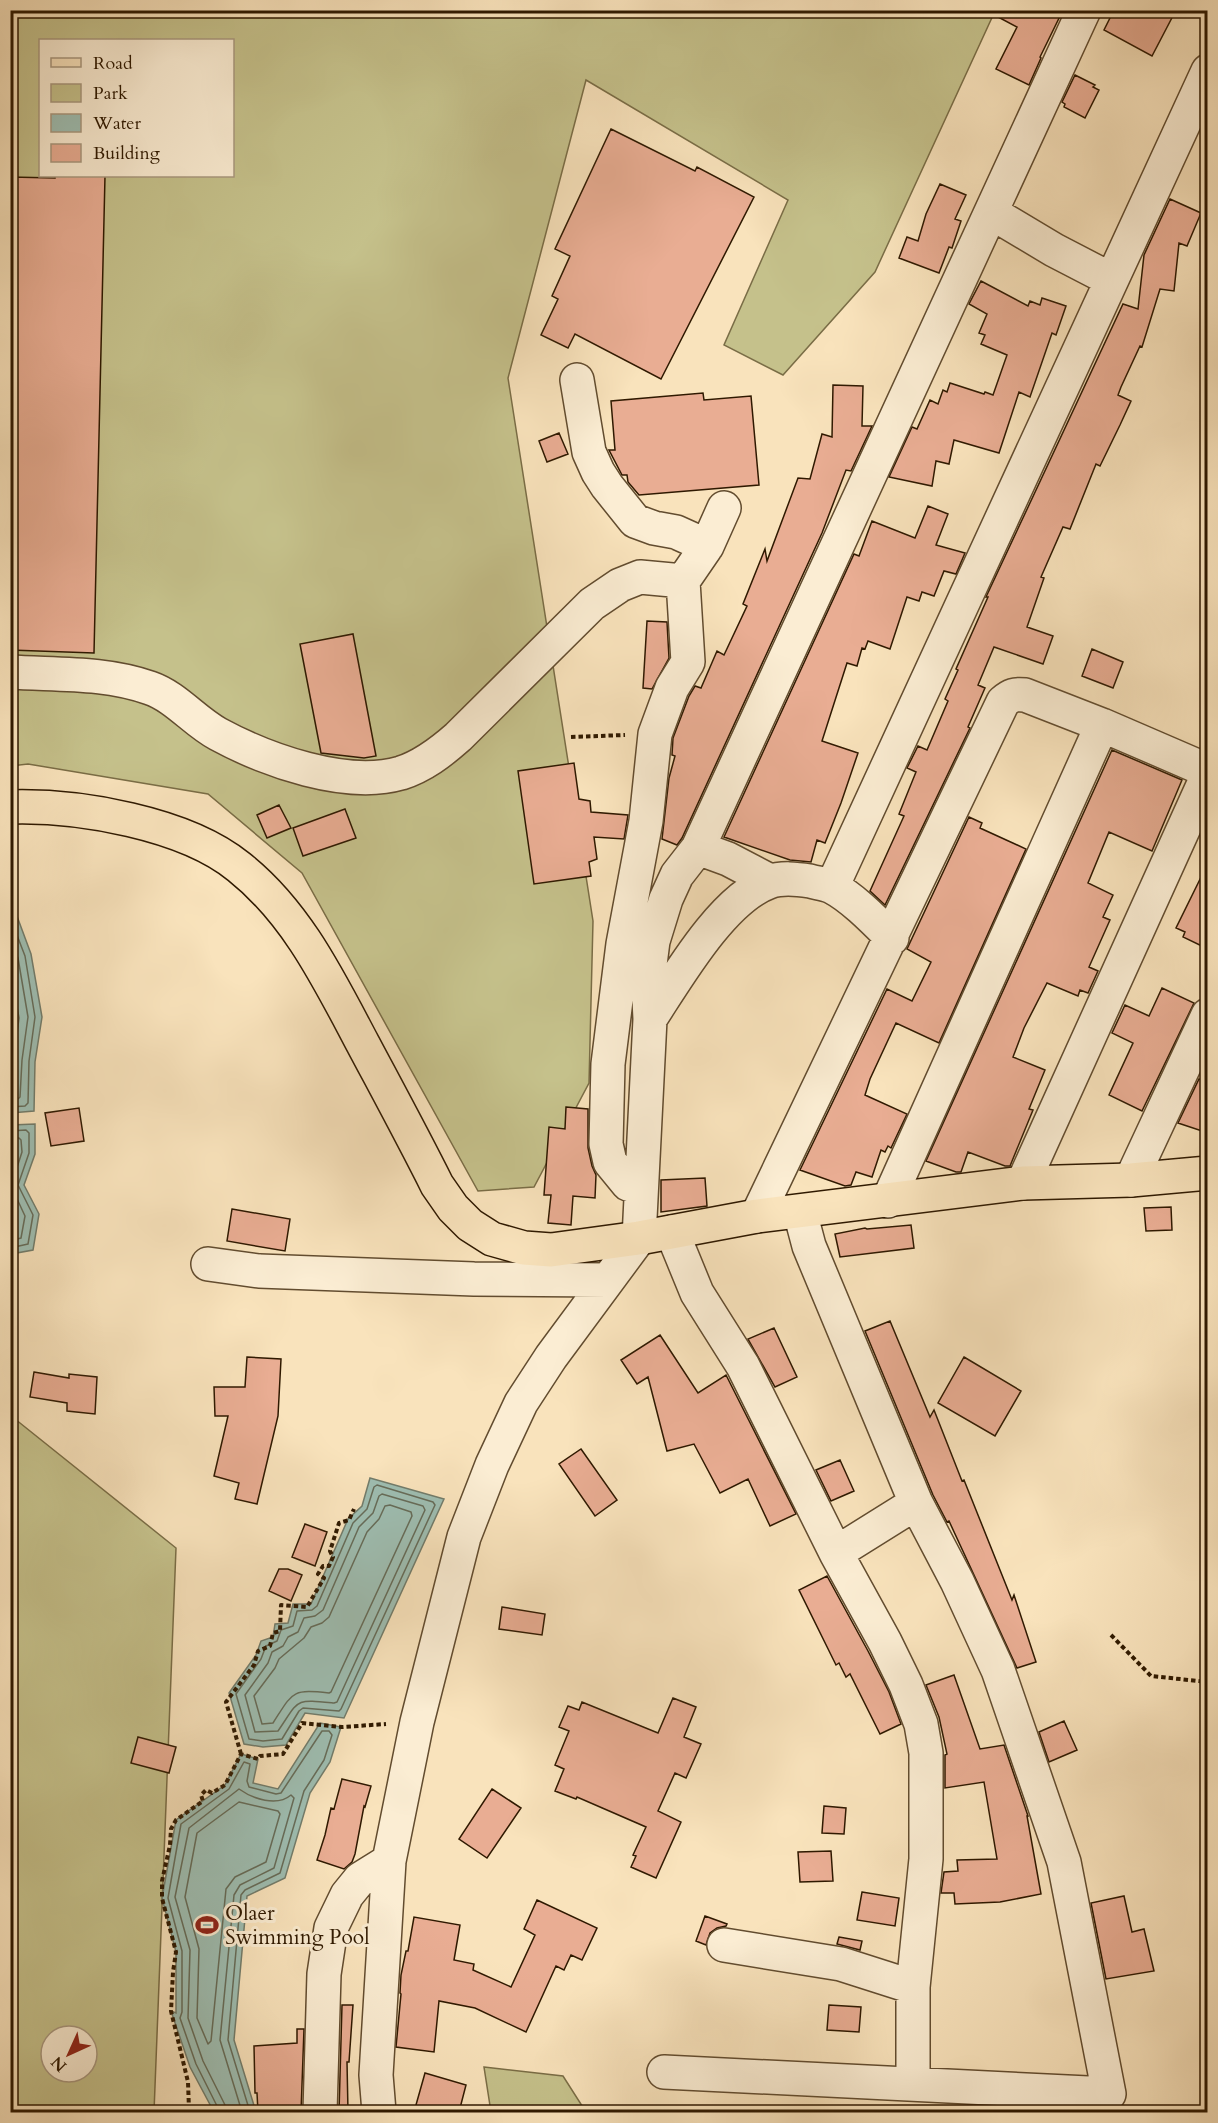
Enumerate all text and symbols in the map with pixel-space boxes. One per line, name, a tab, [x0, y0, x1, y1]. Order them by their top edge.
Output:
legend	[39, 39, 234, 177]
text: Road	[93, 51, 133, 76]
text: Park	[93, 81, 128, 106]
text: Water	[92, 111, 142, 136]
text: Building	[93, 141, 161, 166]
place label: Olaer Swimming Pool	[225, 1899, 370, 1952]
sports icon: Olaer Swimming Pool	[194, 1912, 220, 1938]
north arrow	[39, 2024, 99, 2084]
text: N	[46, 2051, 72, 2077]

